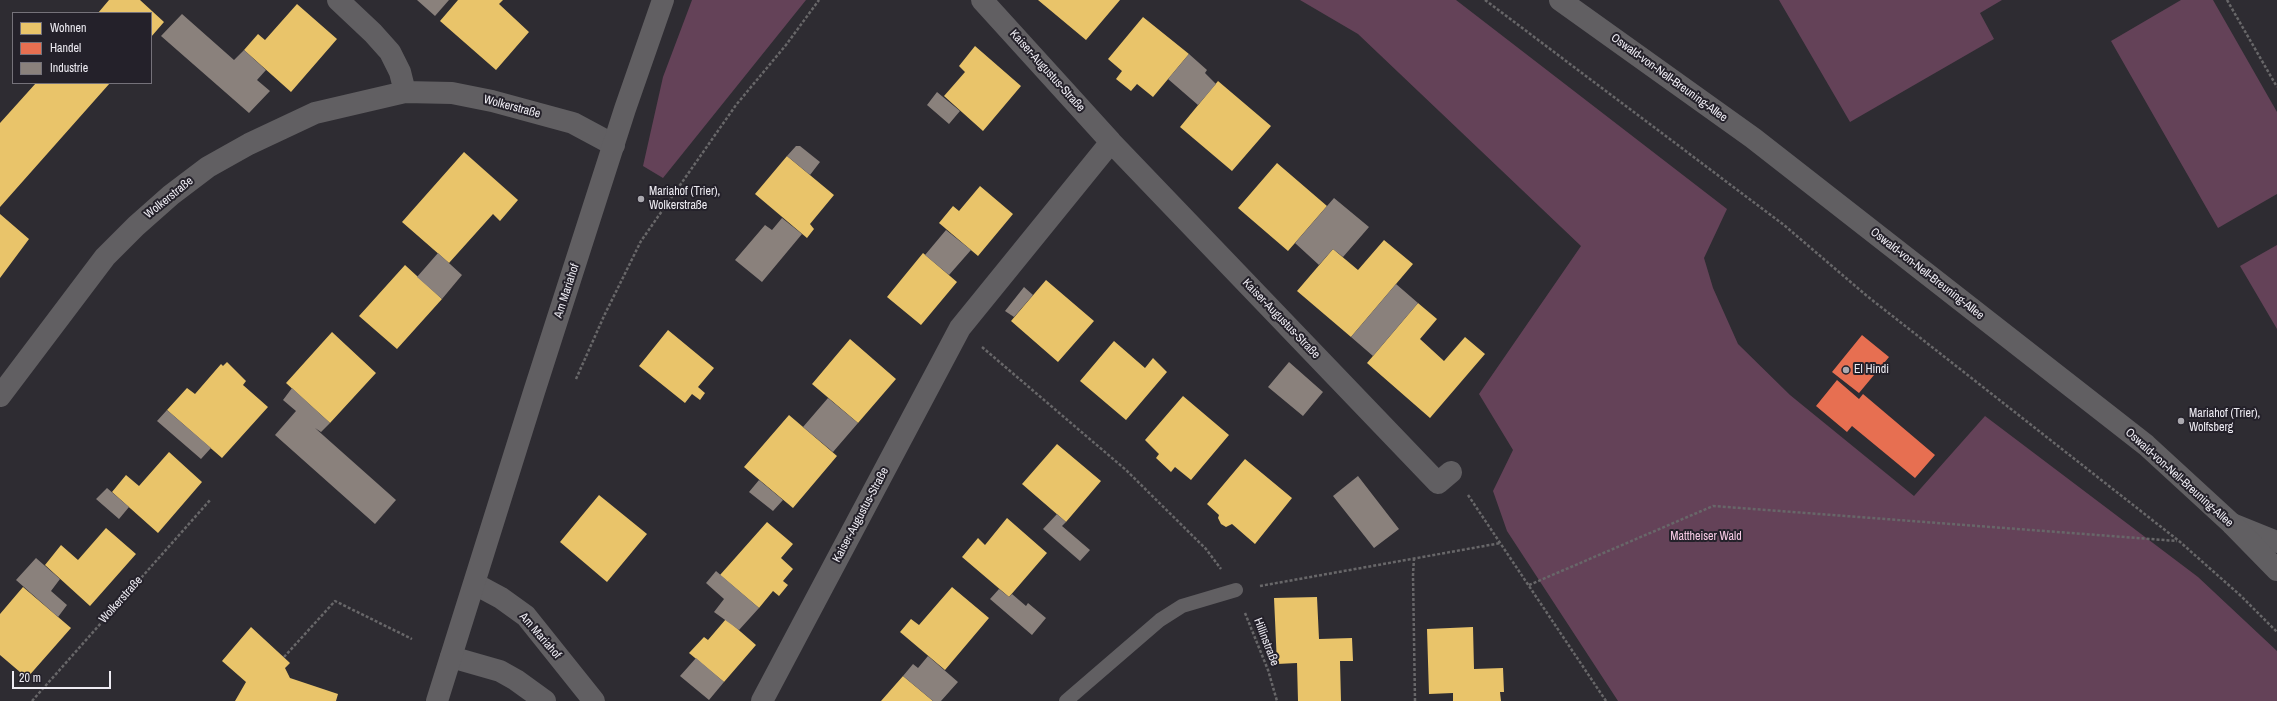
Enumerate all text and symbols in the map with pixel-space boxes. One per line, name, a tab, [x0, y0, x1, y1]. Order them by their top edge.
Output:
legend	[12, 12, 152, 84]
text: Wohnen	[50, 20, 86, 36]
street label: Kaiser-Augustus-Straße	[1006, 27, 1088, 115]
street label: Oswald-von-Nell-Breuning-Allee	[1608, 31, 1730, 125]
text: Handel	[50, 40, 81, 56]
text: Industrie	[50, 60, 88, 76]
street label: Wolkerstraße	[482, 92, 542, 122]
street label: Wolkerstraße	[142, 174, 196, 222]
place label: Mariahof (Trier), Wolkerstraße	[649, 185, 720, 213]
marker: Mariahof (Trier), Wolkerstraße	[636, 194, 646, 204]
street label: Oswald-von-Nell-Breuning-Allee	[1867, 225, 1987, 323]
street label: Am Mariahof	[551, 262, 583, 320]
street label: Kaiser-Augustus-Straße	[1239, 276, 1323, 362]
place label: El Hindi	[1854, 363, 1889, 377]
marker: El Hindi	[1841, 365, 1851, 375]
place label: Mariahof (Trier), Wolfsberg	[2189, 407, 2260, 435]
marker: Mariahof (Trier), Wolfsberg	[2176, 416, 2186, 426]
street label: Oswald-von-Nell-Breuning-Allee	[2122, 426, 2236, 530]
street label: Kaiser-Augustus-Straße	[830, 465, 892, 565]
park label: Mattheiser Wald	[1670, 530, 1742, 544]
street label: Wolkerstraße	[96, 574, 146, 626]
street label: Am Mariahof	[516, 610, 564, 662]
street label: Hillinstraße	[1250, 616, 1282, 668]
scale bar	[14, 663, 113, 689]
text: 20 m	[19, 670, 41, 686]

